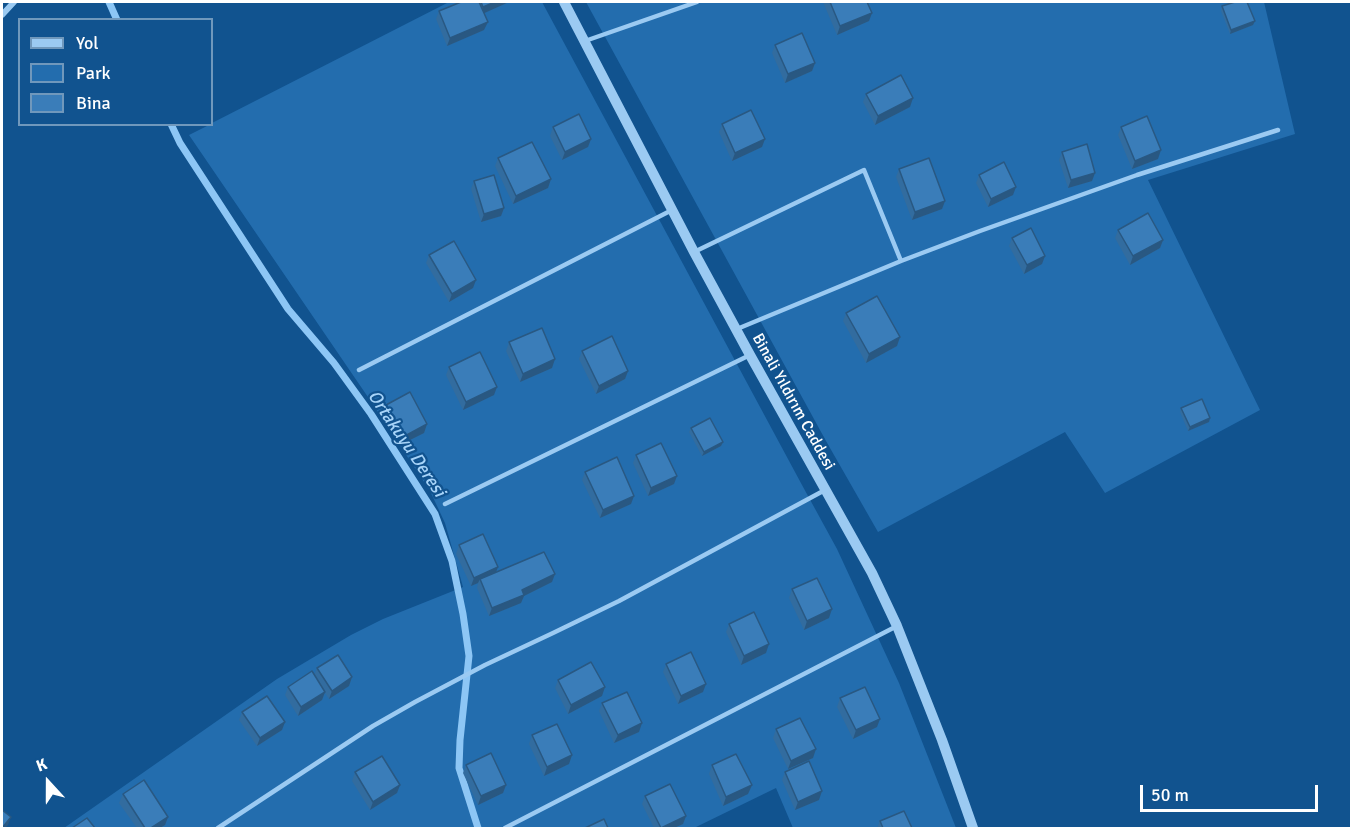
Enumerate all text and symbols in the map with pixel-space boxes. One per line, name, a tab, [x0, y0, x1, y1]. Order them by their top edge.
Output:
legend	[18, 18, 213, 126]
text: Yol	[76, 32, 99, 54]
text: Park	[76, 62, 111, 84]
text: Bina	[76, 92, 111, 114]
street label: Binali Yıldırım Caddesi	[747, 330, 839, 474]
water label: Ortakuyu Deresi	[362, 387, 450, 501]
north arrow	[18, 752, 78, 812]
text: K	[33, 754, 50, 776]
scale bar	[1143, 773, 1322, 811]
text: 50 m	[1151, 784, 1189, 806]

